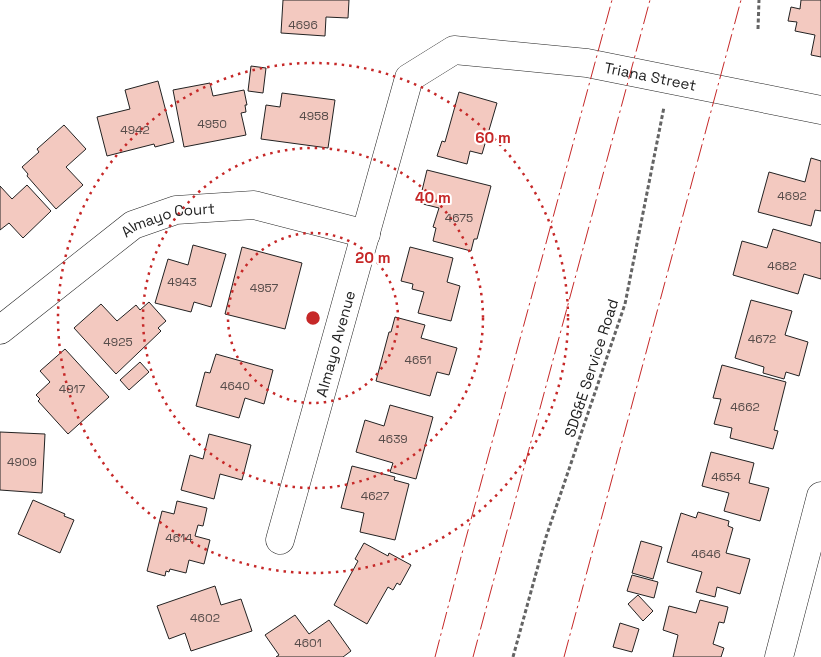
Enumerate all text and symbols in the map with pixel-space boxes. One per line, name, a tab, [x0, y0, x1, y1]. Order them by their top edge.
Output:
house number: 4696	[288, 17, 318, 33]
street label: Triana Street	[603, 57, 698, 94]
house number: 4958	[299, 108, 329, 124]
house number: 4950	[197, 116, 227, 132]
house number: 4942	[120, 122, 150, 138]
text: 60 m	[475, 128, 511, 147]
text: 40 m	[415, 188, 451, 207]
house number: 4692	[777, 188, 807, 204]
street label: Almayo Court	[117, 198, 215, 241]
house number: 4675	[445, 210, 473, 226]
text: 20 m	[355, 248, 391, 267]
house number: 4682	[767, 258, 797, 274]
house number: 4943	[167, 274, 197, 290]
house number: 4957	[250, 280, 279, 296]
street label: Almayo Avenue	[311, 288, 359, 399]
street label: SDG&E Service Road	[560, 296, 622, 440]
centre of rings	[304, 309, 322, 327]
house number: 4672	[748, 331, 776, 347]
house number: 4925	[103, 334, 133, 350]
house number: 4651	[405, 352, 431, 368]
house number: 4640	[220, 378, 250, 394]
house number: 4917	[59, 381, 86, 397]
house number: 4662	[730, 399, 760, 415]
house number: 4639	[378, 431, 408, 447]
house number: 4909	[7, 454, 37, 470]
house number: 4654	[711, 469, 741, 485]
house number: 4627	[361, 488, 390, 504]
house number: 4614	[165, 530, 193, 546]
house number: 4646	[691, 546, 721, 562]
house number: 4602	[190, 610, 220, 626]
house number: 4601	[294, 635, 322, 651]

